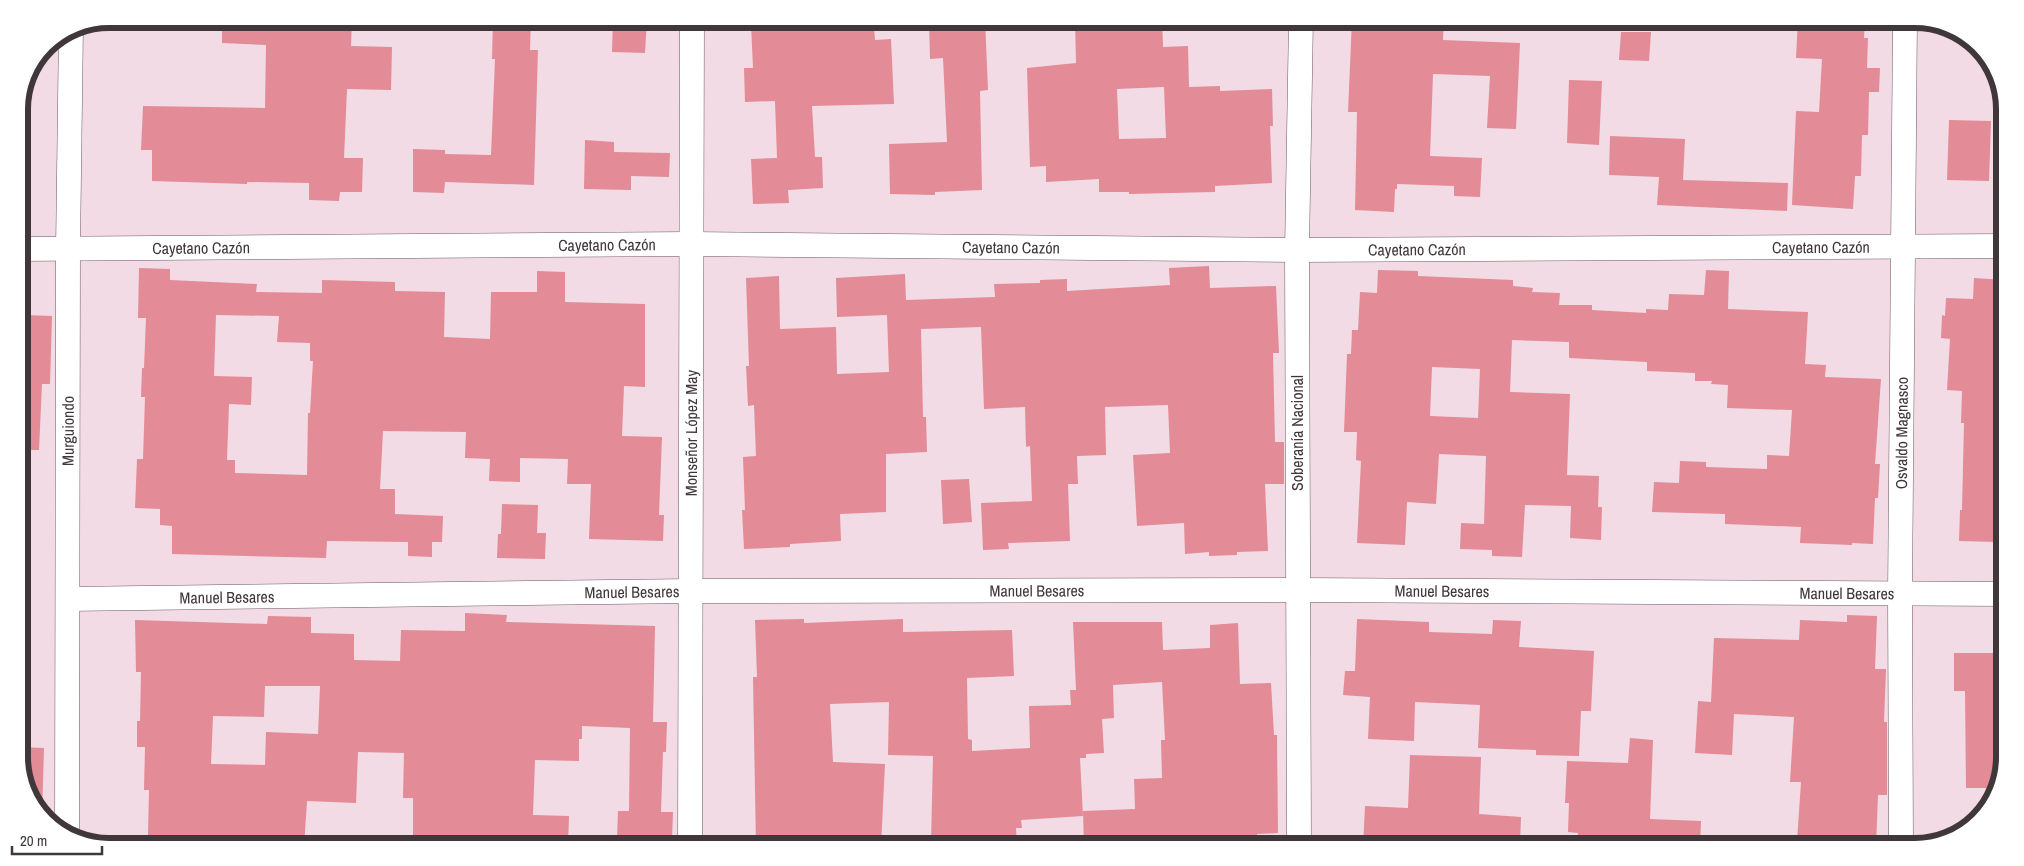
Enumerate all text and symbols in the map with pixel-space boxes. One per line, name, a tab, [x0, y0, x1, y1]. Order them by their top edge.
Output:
street label: Cayetano Cazón	[558, 233, 656, 256]
street label: Cayetano Cazón	[152, 236, 250, 259]
street label: Cayetano Cazón	[962, 236, 1060, 259]
street label: Cayetano Cazón	[1772, 236, 1870, 258]
street label: Cayetano Cazón	[1368, 238, 1466, 261]
street label: Monseñor López May	[680, 369, 702, 496]
street label: Soberanía Nacional	[1286, 375, 1308, 491]
street label: Osvaldo Magnasco	[1890, 377, 1913, 489]
street label: Murguiondo	[57, 396, 79, 466]
street label: Manuel Besares	[990, 579, 1084, 602]
street label: Manuel Besares	[584, 580, 680, 603]
street label: Manuel Besares	[1394, 580, 1489, 602]
street label: Manuel Besares	[1799, 582, 1894, 604]
street label: Manuel Besares	[179, 585, 275, 609]
scale bar	[12, 824, 102, 856]
text: 20 m	[20, 830, 47, 851]

